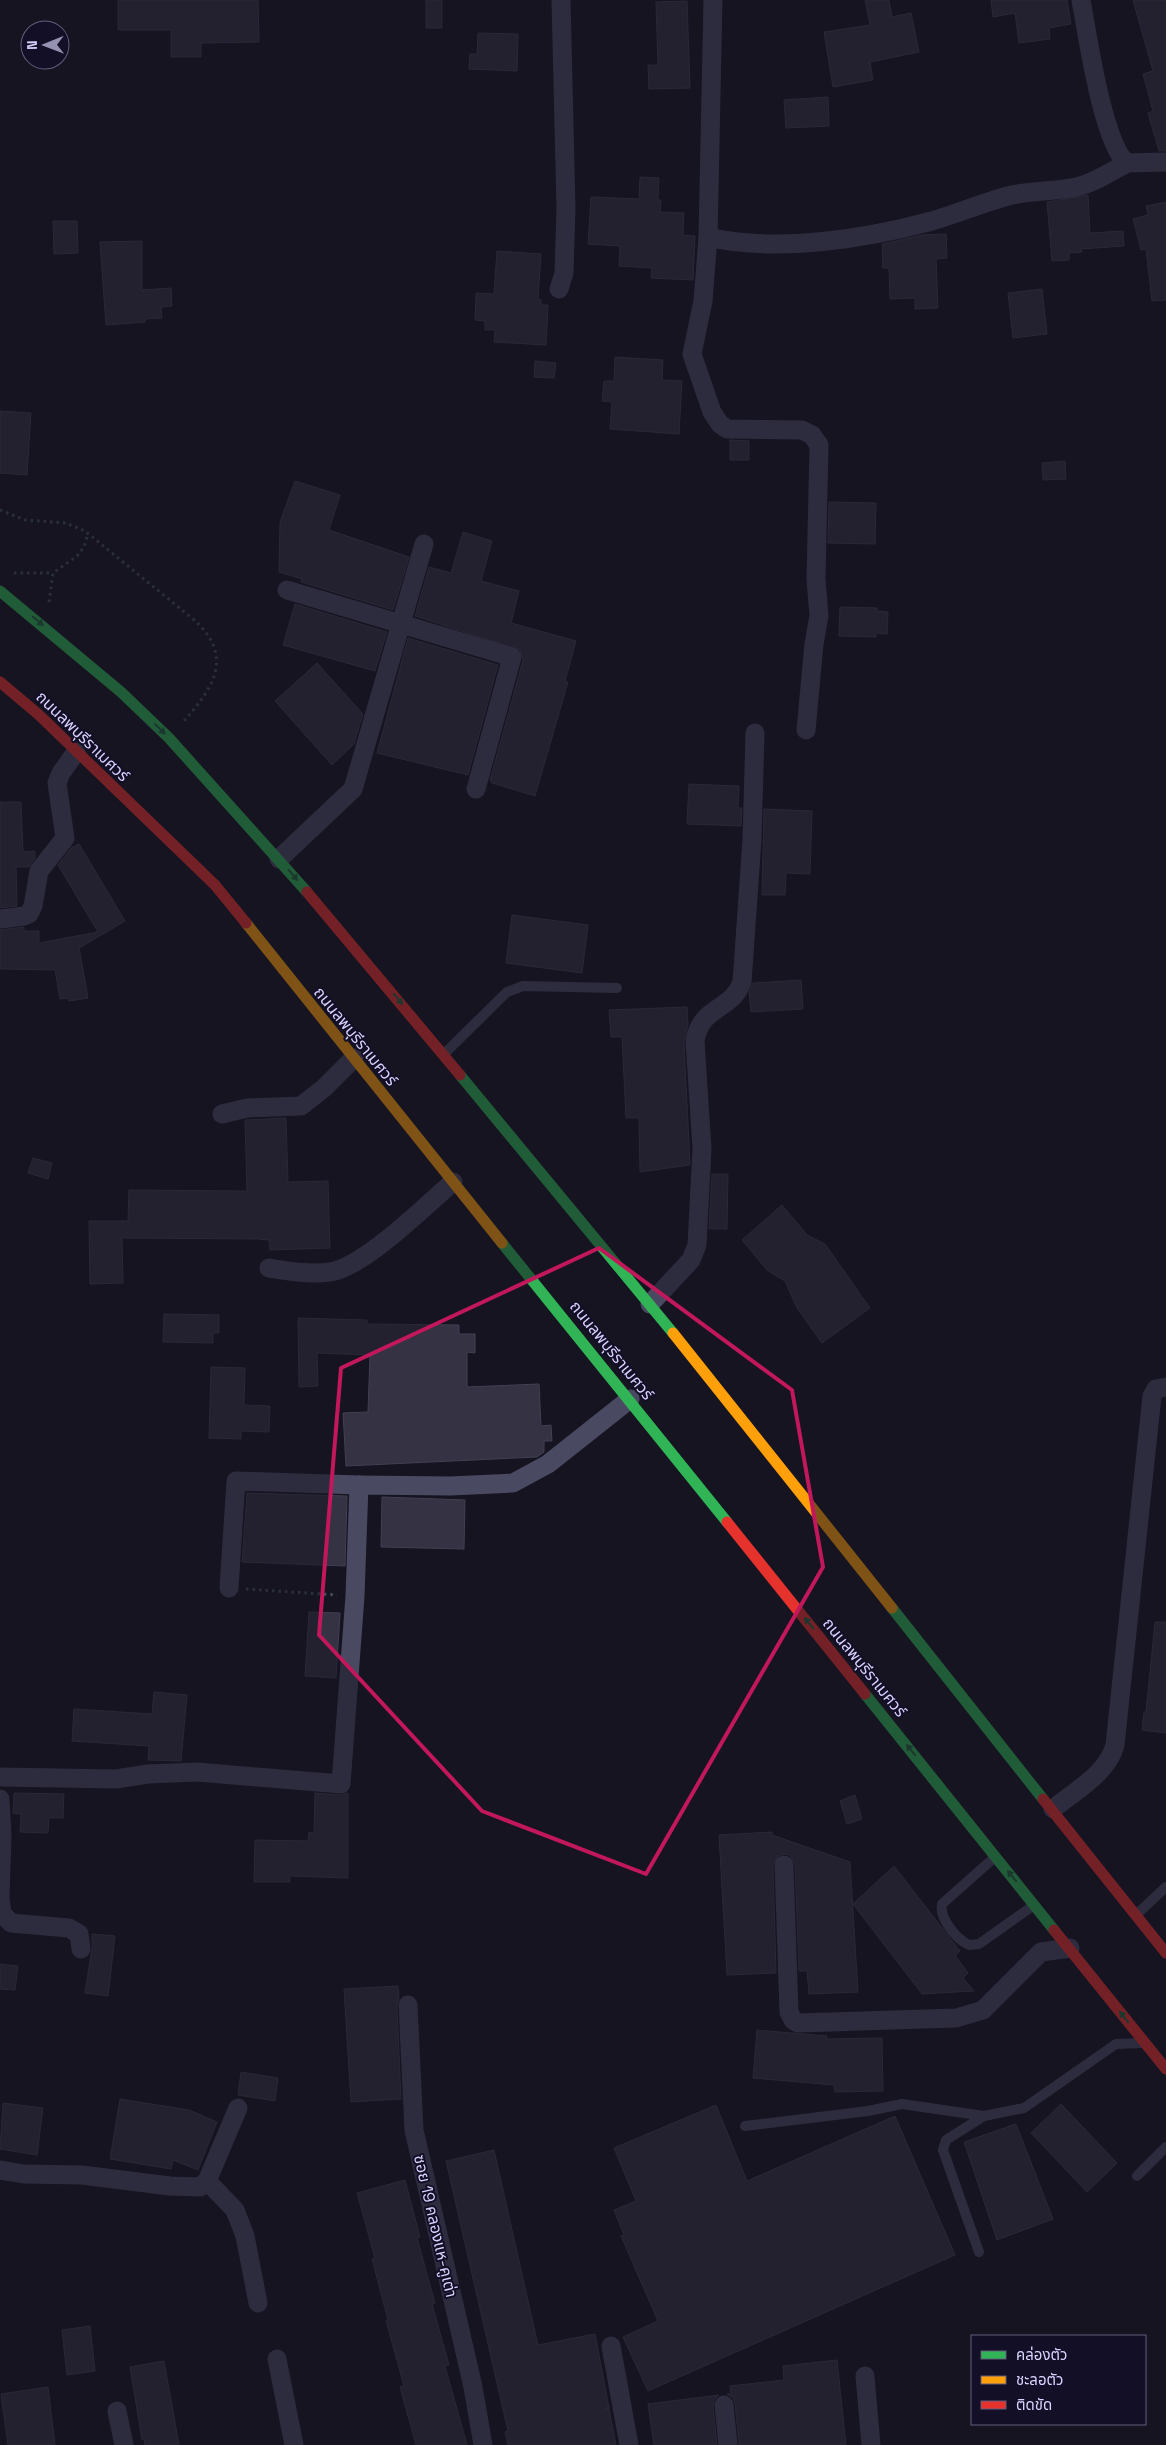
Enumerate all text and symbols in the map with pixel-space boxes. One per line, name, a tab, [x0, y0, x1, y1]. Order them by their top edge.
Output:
north arrow	[20, 20, 70, 70]
text: N	[23, 40, 41, 50]
one-way arrow	[32, 616, 45, 627]
street label: ถนนลพบุรีราเมศวร์	[32, 687, 134, 787]
one-way arrow	[153, 723, 165, 735]
one-way arrow	[287, 869, 298, 882]
street label: ถนนลพบุรีราเมศวร์	[309, 982, 403, 1091]
one-way arrow	[392, 992, 403, 1005]
street label: ถนนลพบุรีราเมศวร์	[565, 1296, 659, 1405]
street label: ถนนลพบุรีราเมศวร์	[818, 1613, 912, 1722]
one-way arrow	[804, 1616, 815, 1629]
one-way arrow	[905, 1743, 916, 1756]
one-way arrow	[1007, 1870, 1018, 1883]
one-way arrow	[1119, 2011, 1130, 2024]
street label: ซอย 19 คลองแห-คูเต่า	[409, 2153, 462, 2300]
legend	[971, 2335, 1146, 2425]
text: คล่องตัว	[1016, 2345, 1067, 2364]
text: ชะลอตัว	[1016, 2370, 1063, 2389]
text: ติดขัด	[1016, 2395, 1052, 2414]

